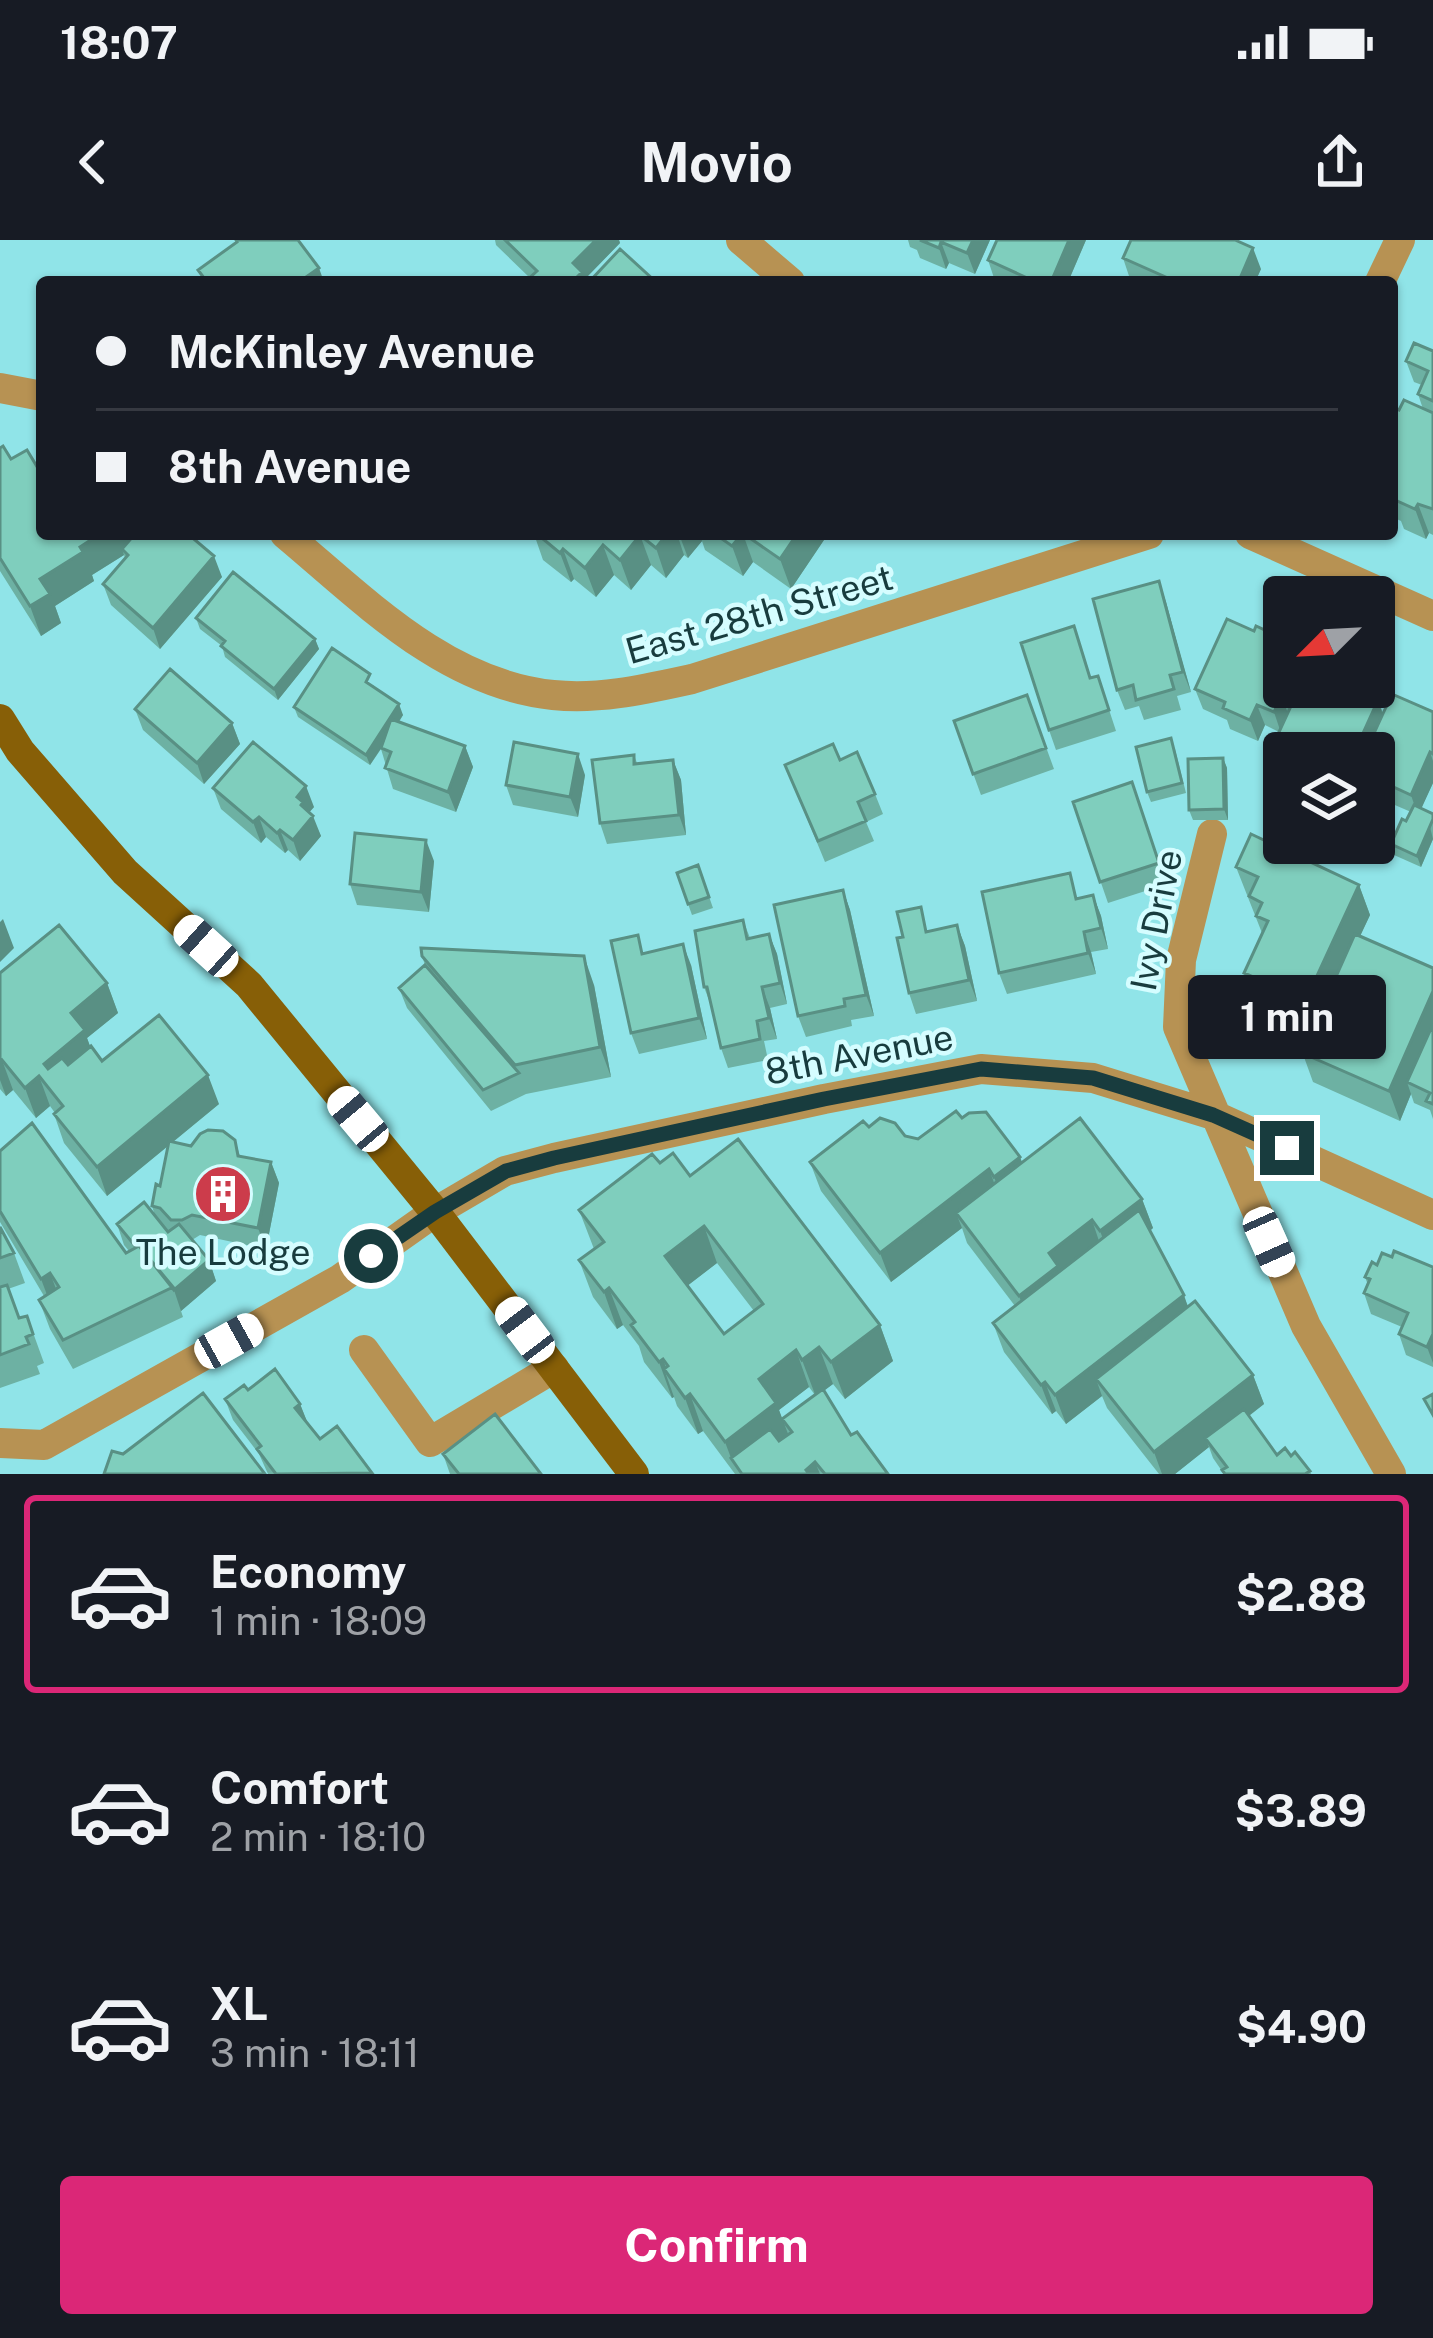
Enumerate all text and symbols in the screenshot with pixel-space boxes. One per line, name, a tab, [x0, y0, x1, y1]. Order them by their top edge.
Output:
text: 18:07	[60, 16, 178, 69]
icon: back	[60, 129, 126, 195]
icon: share	[1307, 129, 1373, 195]
text: Movio	[640, 131, 793, 194]
text: McKinley Avenue	[168, 325, 535, 378]
text: 8th Avenue	[168, 440, 411, 493]
street label: East 28th Street	[621, 556, 897, 672]
north arrow	[1263, 576, 1395, 708]
map controls	[1263, 576, 1395, 864]
button: layers	[1263, 732, 1395, 864]
street label: Ivy Drive	[1122, 846, 1190, 994]
car	[167, 909, 245, 983]
callout: 1 min	[1188, 974, 1386, 1058]
text: 1 min	[1240, 994, 1334, 1040]
street label: 8th Avenue	[762, 1015, 956, 1093]
car	[321, 1080, 395, 1158]
route end	[1260, 1121, 1314, 1175]
building icon: The Lodge	[192, 1163, 254, 1225]
car	[1238, 1202, 1300, 1282]
route start	[344, 1229, 398, 1283]
place label: The Lodge	[135, 1231, 311, 1273]
car	[489, 1290, 561, 1370]
car	[189, 1308, 269, 1374]
icon: car	[66, 1540, 174, 1648]
text: Economy	[210, 1545, 406, 1598]
text: $2.88	[1235, 1568, 1367, 1621]
text: 1 min · 18:09	[210, 1598, 427, 1644]
icon: car	[66, 1756, 174, 1864]
text: Comfort	[210, 1761, 389, 1814]
text: $3.89	[1235, 1784, 1367, 1837]
text: 2 min · 18:10	[210, 1814, 426, 1860]
icon: car	[66, 1972, 174, 2080]
text: XL	[210, 1977, 268, 2030]
text: $4.90	[1236, 2000, 1367, 2053]
text: 3 min · 18:11	[210, 2030, 420, 2076]
button: Confirm	[60, 2176, 1373, 2314]

